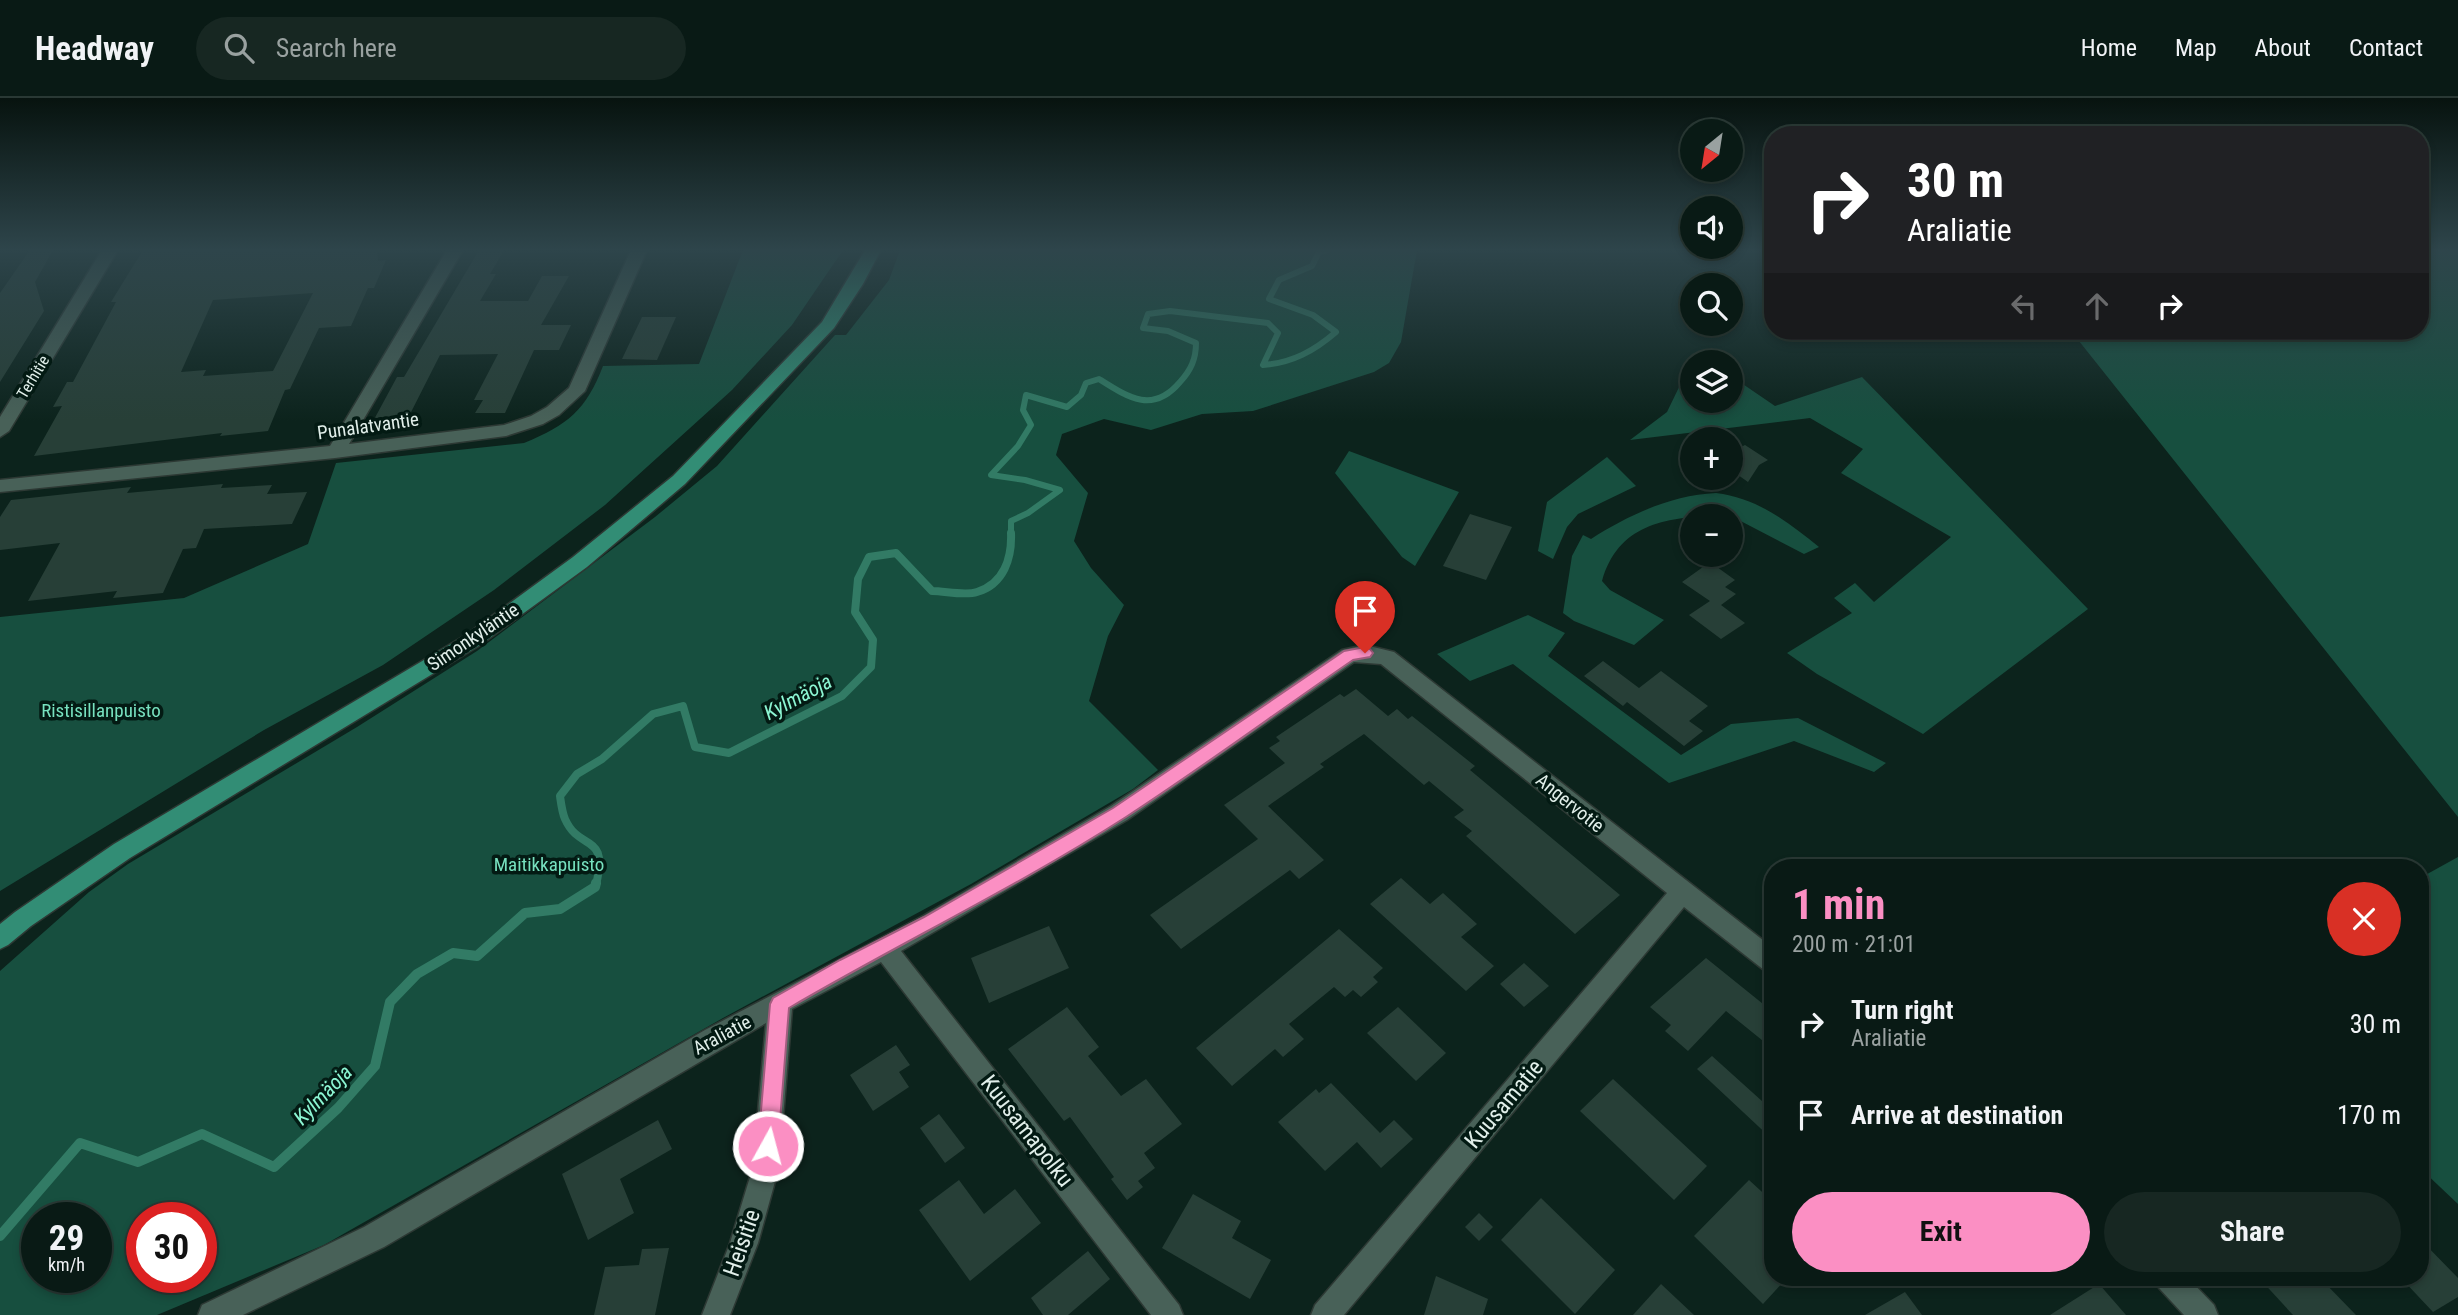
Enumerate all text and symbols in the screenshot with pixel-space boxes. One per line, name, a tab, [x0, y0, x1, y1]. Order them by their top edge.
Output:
search box	[196, 17, 686, 80]
text: Headway	[35, 29, 154, 68]
icon: search	[220, 29, 258, 67]
text: Search here	[276, 33, 397, 63]
text: Home	[2081, 34, 2137, 62]
text: Map	[2175, 34, 2217, 62]
text: About	[2255, 34, 2311, 62]
text: Contact	[2349, 34, 2423, 62]
north arrow	[1680, 119, 1743, 182]
map controls	[1680, 119, 1743, 567]
text: 30 m	[1907, 152, 2004, 209]
icon: right	[1792, 154, 1883, 245]
button: sound	[1680, 196, 1743, 259]
text: Araliatie	[1907, 211, 2012, 249]
button: search	[1680, 273, 1743, 336]
icon: left	[2005, 287, 2043, 325]
icon: ahead	[2078, 287, 2116, 325]
icon: right	[2151, 287, 2189, 325]
button: layers	[1680, 350, 1743, 413]
street label: Terhitie	[13, 352, 53, 402]
street label: Punalatvantie	[316, 407, 420, 445]
button: +	[1680, 427, 1743, 490]
button: −	[1680, 504, 1743, 567]
pin	[1335, 581, 1395, 653]
icon: arrive	[1346, 592, 1384, 630]
street label: Simonkyläntie	[423, 598, 523, 676]
water label: Kylmäoja	[760, 669, 836, 725]
park label: Ristisillanpuisto	[41, 699, 161, 722]
street label: Angervotie	[1531, 769, 1609, 837]
park label: Maitikkapuisto	[494, 853, 604, 876]
text: 1 min	[1792, 880, 1885, 929]
button: close	[2327, 882, 2401, 956]
text: 200 m · 21:01	[1792, 931, 1916, 958]
text: Turn right	[1851, 995, 1953, 1025]
icon: right	[1792, 1005, 1830, 1043]
text: 30 m	[2350, 1009, 2401, 1039]
street label: Araliatie	[689, 1010, 755, 1060]
text: Araliatie	[1851, 1025, 1926, 1052]
street label: Kuusamatie	[1459, 1054, 1549, 1154]
water label: Kylmäoja	[289, 1060, 357, 1130]
street label: Kuusamapolku	[975, 1070, 1079, 1192]
icon: arrive	[1792, 1096, 1830, 1134]
text: Arrive at destination	[1851, 1100, 2063, 1130]
text: 170 m	[2337, 1100, 2401, 1130]
position arrow	[731, 1109, 805, 1183]
button: Exit	[1792, 1192, 2090, 1272]
button: Share	[2104, 1192, 2401, 1272]
speed limit sign: 30	[126, 1202, 217, 1293]
street label: Heisitie	[718, 1206, 766, 1280]
text: 29	[49, 1218, 84, 1259]
text: km/h	[48, 1254, 85, 1275]

